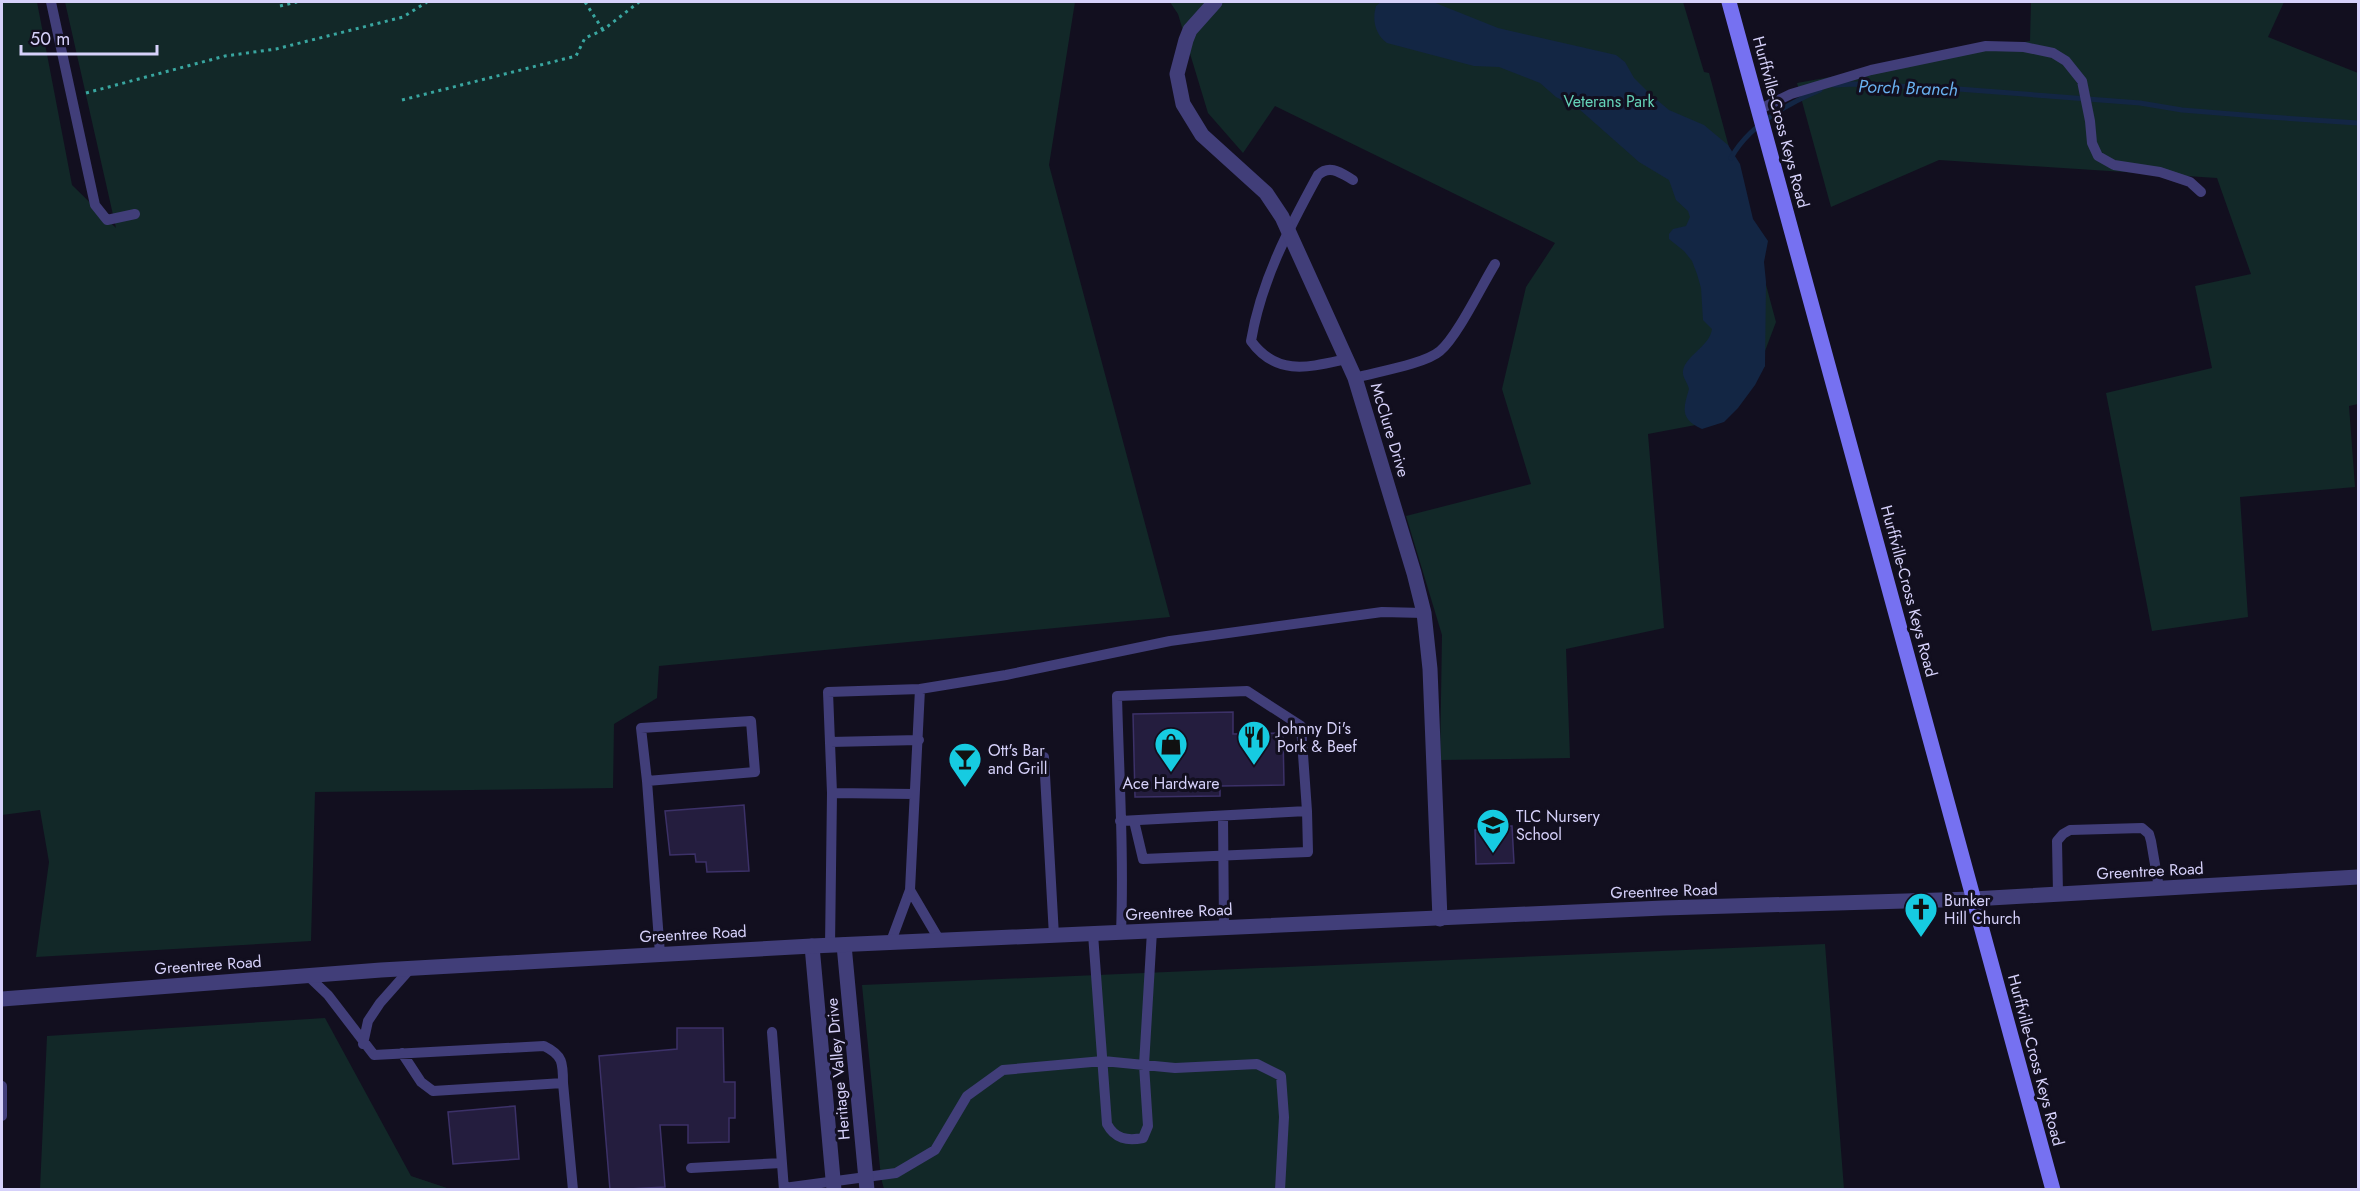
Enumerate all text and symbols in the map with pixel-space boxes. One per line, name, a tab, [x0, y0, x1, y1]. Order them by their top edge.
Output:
scale bar	[21, 18, 158, 56]
text: 50 m	[30, 26, 70, 52]
street label: Hurffville-Cross Keys Road	[1747, 34, 1815, 210]
water label: Porch Branch	[1858, 73, 1958, 103]
park label: Veterans Park	[1564, 90, 1655, 113]
street label: McClure Drive	[1365, 380, 1415, 480]
street label: Hurffville-Cross Keys Road	[1875, 503, 1943, 679]
place label: Johnny Di's Pork & Beef	[1275, 717, 1357, 758]
restaurant icon: Johnny Di's Pork & Beef	[1236, 719, 1272, 766]
shop icon: Ace Hardware	[1153, 726, 1189, 773]
place label: Ott's Bar and Grill	[988, 739, 1047, 780]
bar icon: Ott's Bar and Grill	[947, 741, 983, 788]
place label: Ace Hardware	[1122, 772, 1220, 795]
place label: TLC Nursery School	[1516, 805, 1601, 846]
school or university icon: TLC Nursery School	[1475, 807, 1511, 854]
street label: Greentree Road	[2096, 857, 2204, 885]
street label: Greentree Road	[1610, 878, 1718, 904]
place label: Bunker Hill Church	[1944, 889, 2021, 930]
church icon: Bunker Hill Church	[1903, 891, 1939, 938]
street label: Greentree Road	[1125, 898, 1233, 926]
street label: Greentree Road	[639, 920, 747, 948]
street label: Greentree Road	[154, 950, 262, 980]
street label: Hurffville-Cross Keys Road	[2002, 972, 2070, 1148]
street label: Heritage Valley Drive	[820, 997, 856, 1141]

